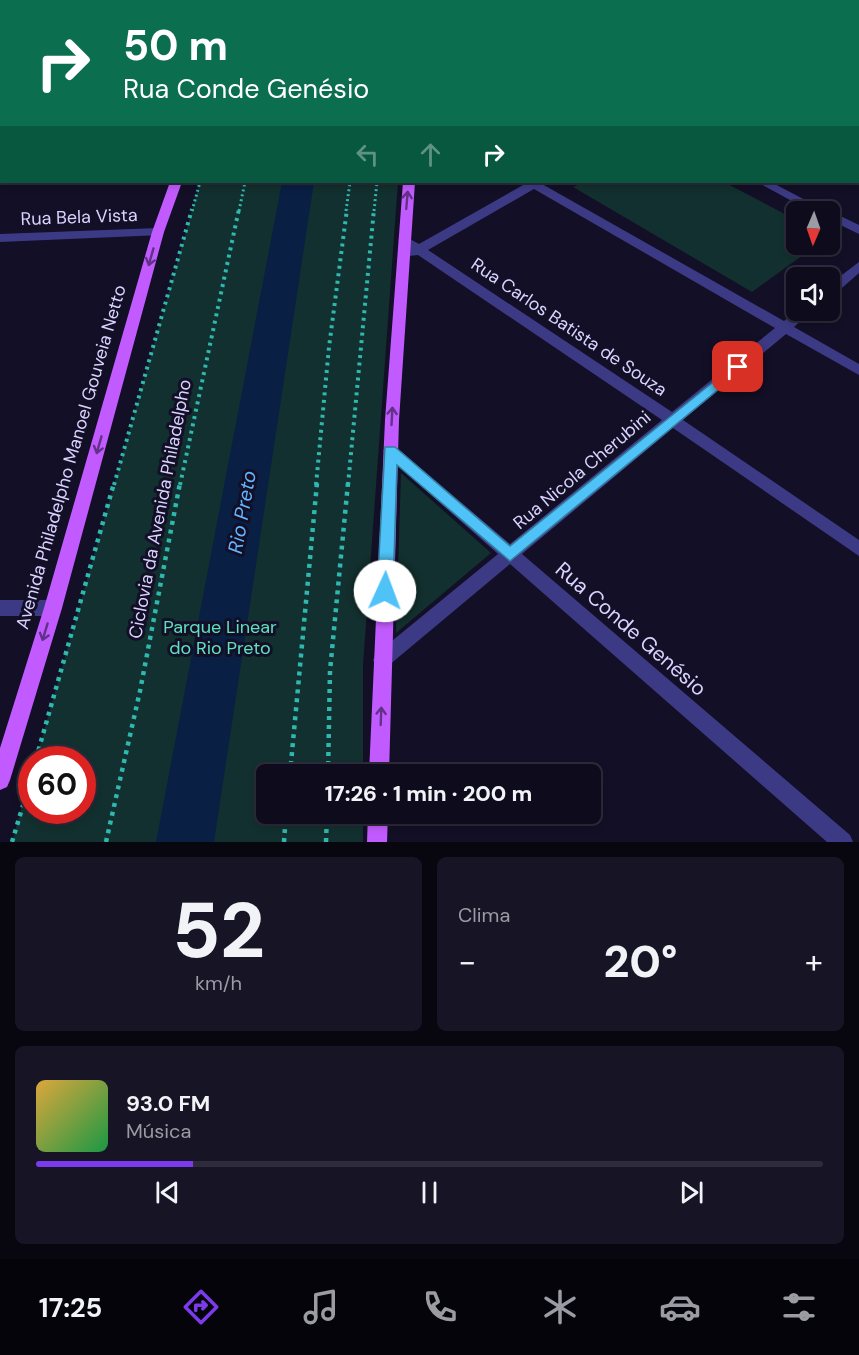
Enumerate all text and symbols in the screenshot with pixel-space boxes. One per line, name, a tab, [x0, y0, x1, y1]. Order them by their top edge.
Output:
text: 50 m	[123, 18, 228, 73]
icon: right	[24, 24, 102, 102]
text: Rua Conde Genésio	[123, 71, 369, 106]
icon: left	[351, 138, 384, 171]
icon: ahead	[414, 138, 447, 171]
icon: right	[477, 138, 510, 171]
one-way arrow	[402, 191, 413, 211]
north arrow	[786, 201, 840, 255]
map controls	[786, 201, 840, 321]
street label: Rua Bela Vista	[20, 203, 138, 231]
one-way arrow	[145, 247, 157, 266]
street label: Rua Carlos Batista de Souza	[466, 252, 672, 402]
button: sound	[786, 267, 840, 321]
street label: Avenida Philadelpho Manoel Gouveia Netto	[10, 282, 132, 632]
pin	[712, 341, 763, 392]
icon: arrive	[721, 350, 754, 383]
street label: Ciclovia da Avenida Philadelpho	[123, 377, 197, 641]
street label: Rua Nicola Cherubini	[508, 405, 656, 535]
one-way arrow	[387, 406, 398, 426]
one-way arrow	[92, 435, 104, 454]
water label: Rio Preto	[222, 468, 262, 556]
street label: Rua Conde Genésio	[550, 556, 712, 702]
position arrow	[353, 559, 417, 623]
park label: Parque Linear do Rio Preto	[163, 615, 277, 660]
one-way arrow	[39, 622, 50, 641]
one-way arrow	[375, 706, 386, 726]
speed limit sign: 60	[18, 746, 96, 824]
text: 17:26 · 1 min · 200 m	[325, 779, 532, 808]
text: 52	[172, 880, 265, 981]
text: Clima	[458, 902, 510, 928]
text: 20°	[603, 932, 678, 991]
text: −	[458, 940, 476, 983]
text: +	[805, 940, 823, 983]
text: km/h	[195, 970, 242, 996]
text: 93.0 FM	[126, 1089, 210, 1118]
text: Música	[126, 1118, 191, 1144]
icon: previous	[151, 1176, 184, 1209]
icon: pause	[413, 1176, 446, 1209]
icon: next	[675, 1176, 708, 1209]
icon: directions	[180, 1286, 222, 1328]
icon: music	[300, 1286, 342, 1328]
icon: phone	[419, 1286, 461, 1328]
icon: climate	[539, 1286, 581, 1328]
icon: car	[659, 1286, 701, 1328]
icon: filters	[778, 1286, 820, 1328]
text: 17:25	[39, 1290, 102, 1325]

